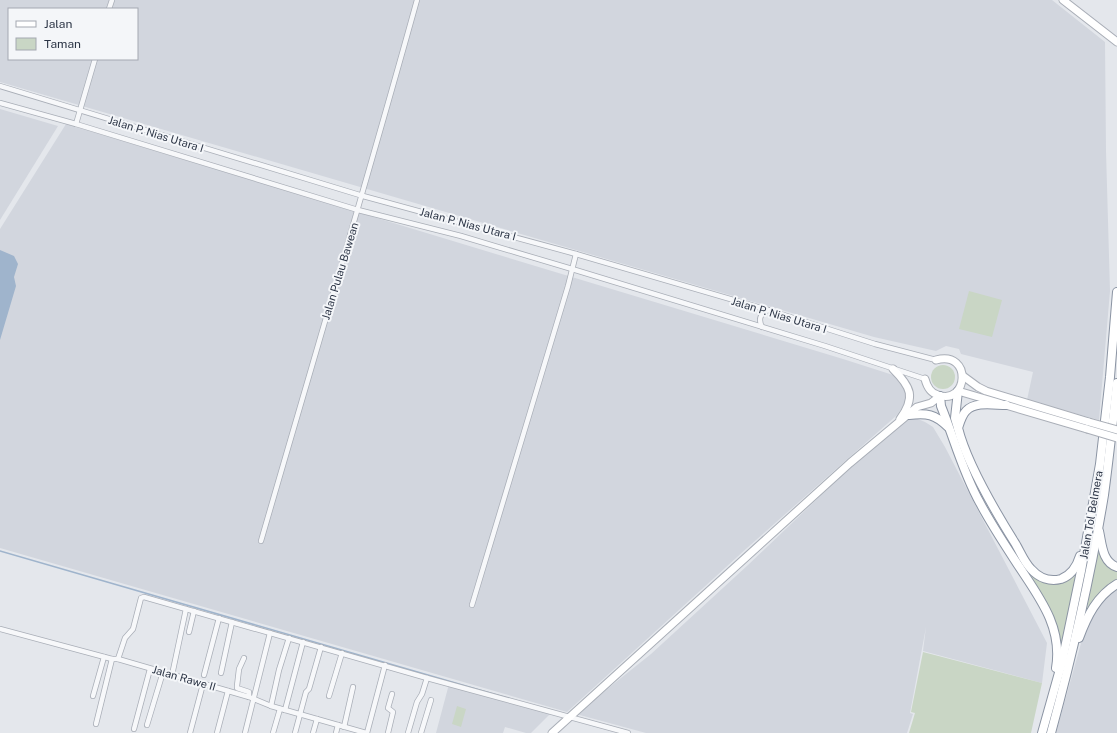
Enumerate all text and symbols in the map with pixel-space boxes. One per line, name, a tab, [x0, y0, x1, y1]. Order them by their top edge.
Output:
legend	[8, 8, 138, 60]
text: Jalan	[44, 17, 73, 31]
text: Taman	[44, 37, 81, 51]
street label: Jalan P. Nias Utara I	[107, 114, 205, 154]
street label: Jalan P. Nias Utara I	[419, 205, 517, 243]
street label: Jalan Pulau Bawean	[320, 221, 360, 321]
street label: Jalan P. Nias Utara I	[730, 295, 828, 335]
street label: Jalan Tol Belmera	[1077, 470, 1105, 560]
street label: Jalan Rawe II	[151, 663, 217, 693]

